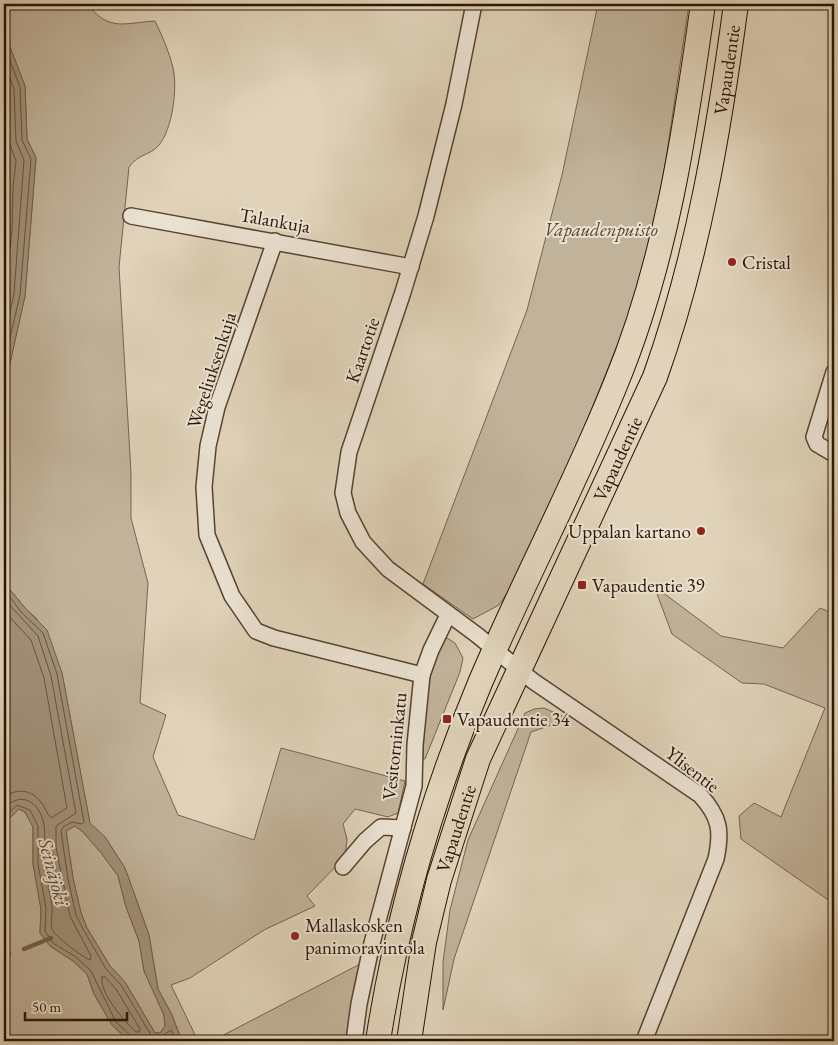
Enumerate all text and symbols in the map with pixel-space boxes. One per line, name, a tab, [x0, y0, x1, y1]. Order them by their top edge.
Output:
street label: Vapaudentie	[708, 23, 746, 117]
street label: Talankuja	[238, 202, 313, 239]
park label: Vapaudenpuisto	[544, 217, 658, 242]
place label: Cristal	[742, 250, 791, 275]
marker: Cristal	[726, 256, 738, 268]
street label: Wegeliuksenkuja	[181, 308, 242, 432]
street label: Kaartotie	[340, 314, 385, 386]
street label: Vapaudentie	[587, 413, 648, 505]
place label: Uppalan kartano	[568, 519, 691, 544]
marker: Uppalan kartano	[695, 525, 707, 537]
place label: Vapaudentie 39	[592, 573, 705, 598]
marker: Vapaudentie 39	[576, 579, 588, 591]
street label: Vesitorninkatu	[376, 691, 413, 801]
place label: Vapaudentie 34	[457, 707, 571, 732]
marker: Vapaudentie 34	[441, 713, 453, 725]
street label: Ylisentie	[661, 741, 725, 798]
street label: Vapaudentie	[430, 782, 482, 876]
water label: Seinäjoki	[32, 834, 76, 910]
place label: Mallaskosken panimoravintola	[305, 913, 425, 960]
marker: Mallaskosken panimoravintola	[289, 930, 301, 942]
scale bar	[25, 990, 128, 1022]
text: 50 m	[32, 997, 61, 1016]

